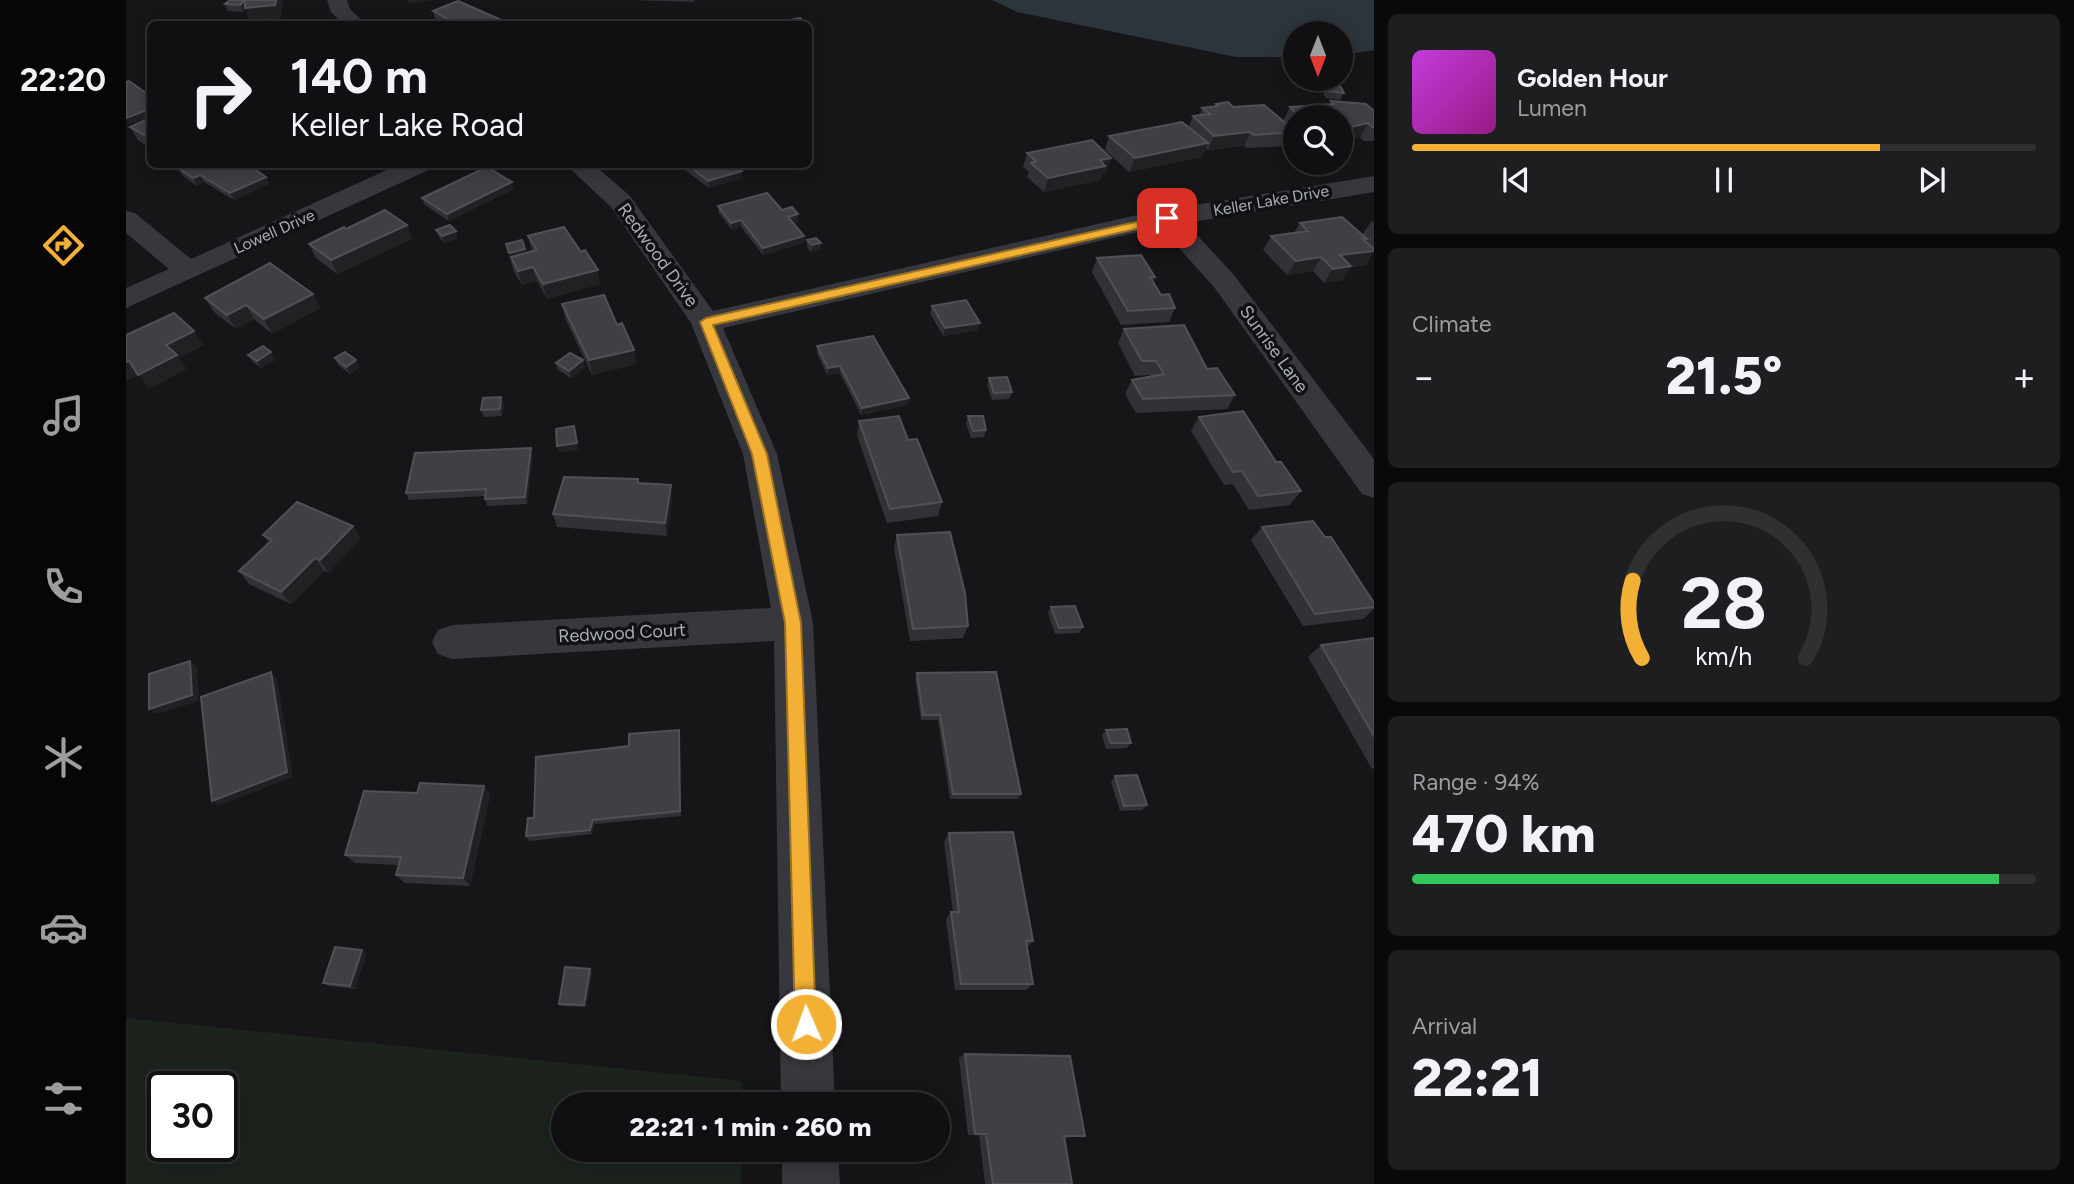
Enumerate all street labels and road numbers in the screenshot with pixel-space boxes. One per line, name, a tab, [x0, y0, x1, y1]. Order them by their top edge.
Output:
street label: Keller Lake Drive	[1212, 181, 1331, 220]
street label: Redwood Drive	[613, 199, 703, 311]
street label: Lowell Drive	[231, 205, 318, 258]
street label: Sunrise Lane	[1235, 301, 1313, 397]
street label: Redwood Court	[558, 619, 687, 647]

